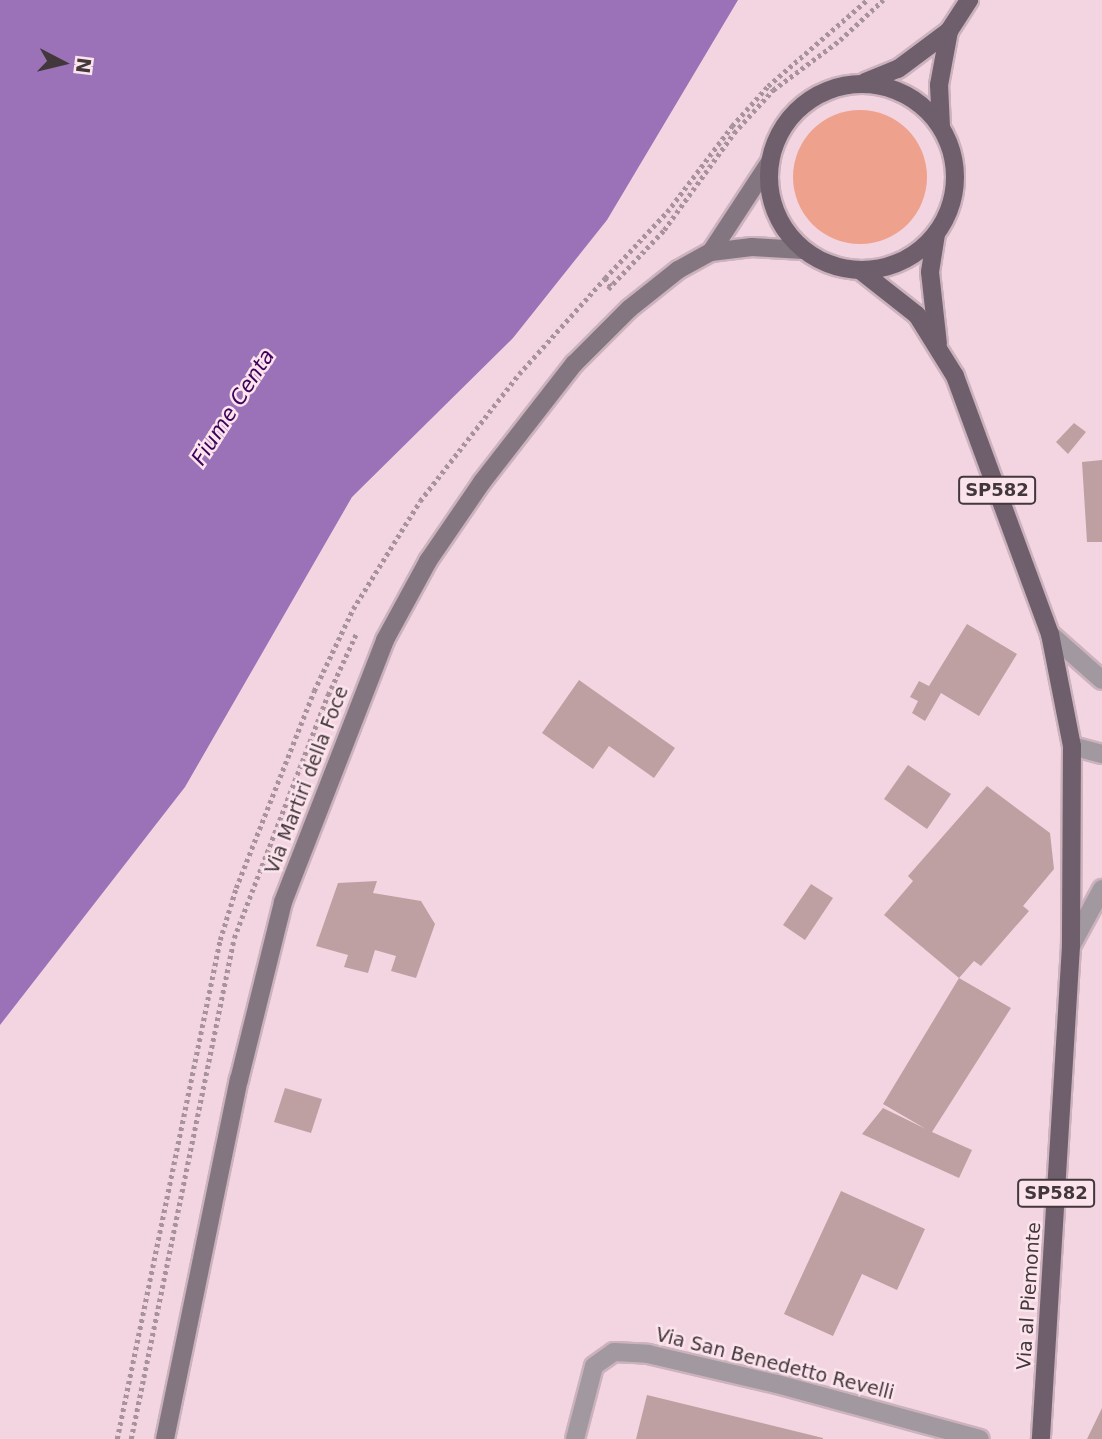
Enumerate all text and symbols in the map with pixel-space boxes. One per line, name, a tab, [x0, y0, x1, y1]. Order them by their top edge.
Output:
north arrow	[28, 28, 98, 98]
text: N	[72, 56, 96, 75]
water label: Fiume Centa	[186, 344, 280, 470]
road number: SP582	[957, 476, 1037, 504]
street label: Via Martiri della Foce	[261, 683, 353, 877]
road number: SP582	[1016, 1178, 1096, 1208]
street label: Via al Piemonte	[1012, 1221, 1046, 1371]
street label: Via San Benedetto Revelli	[653, 1323, 897, 1405]

